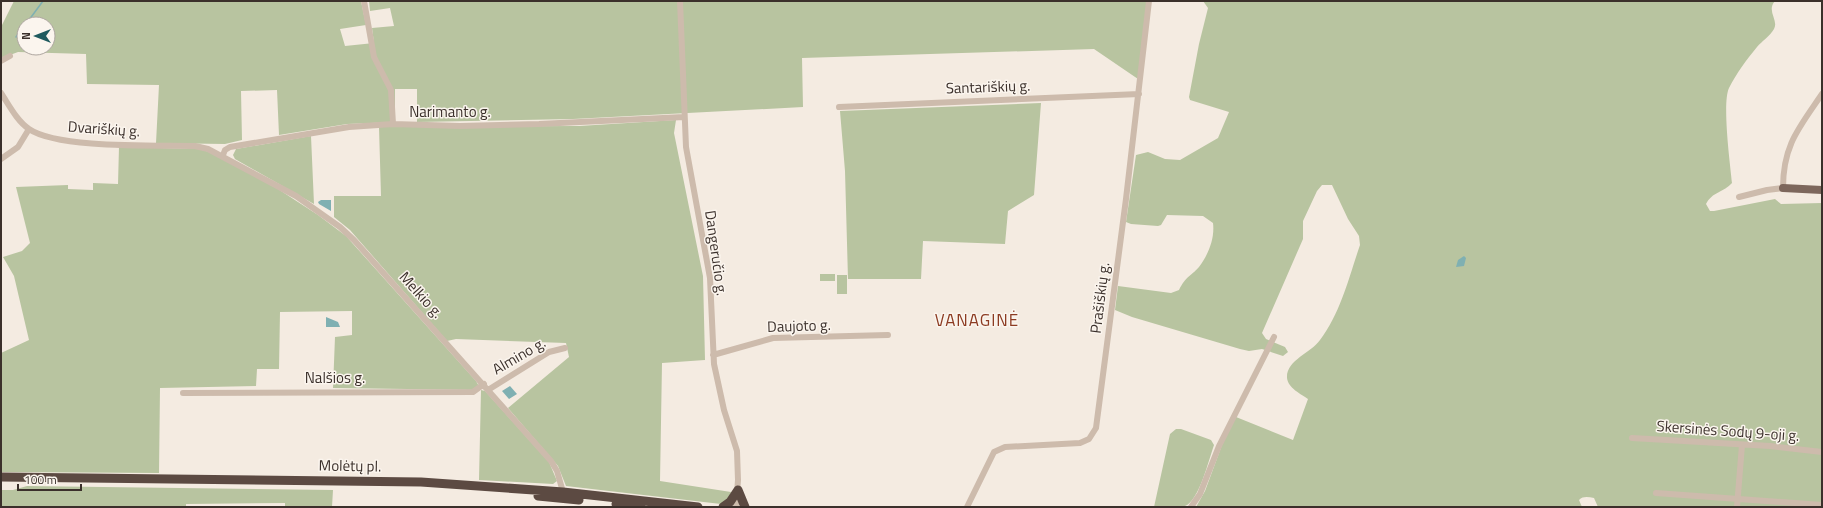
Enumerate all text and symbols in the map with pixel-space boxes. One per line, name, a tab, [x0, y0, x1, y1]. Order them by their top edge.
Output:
north arrow	[16, 16, 56, 56]
text: N	[18, 32, 34, 40]
street label: Santariškių g.	[945, 74, 1031, 99]
street label: Narimanto g.	[409, 100, 491, 123]
street label: Dvariškių g.	[67, 115, 141, 142]
street label: Dangeručio g.	[699, 209, 734, 297]
street label: Prašiškių g.	[1084, 261, 1115, 335]
street label: Melkio g.	[394, 266, 449, 323]
district label: VANAGINĖ	[935, 307, 1019, 333]
street label: Daujoto g.	[767, 313, 831, 338]
street label: Almino g.	[488, 331, 550, 380]
street label: Nalšios g.	[305, 366, 365, 389]
street label: Skersinės Sodų 9-oji g.	[1656, 414, 1800, 447]
street label: Molėtų pl.	[319, 453, 382, 478]
scale bar	[18, 466, 81, 492]
text: 100 m	[24, 470, 57, 489]

